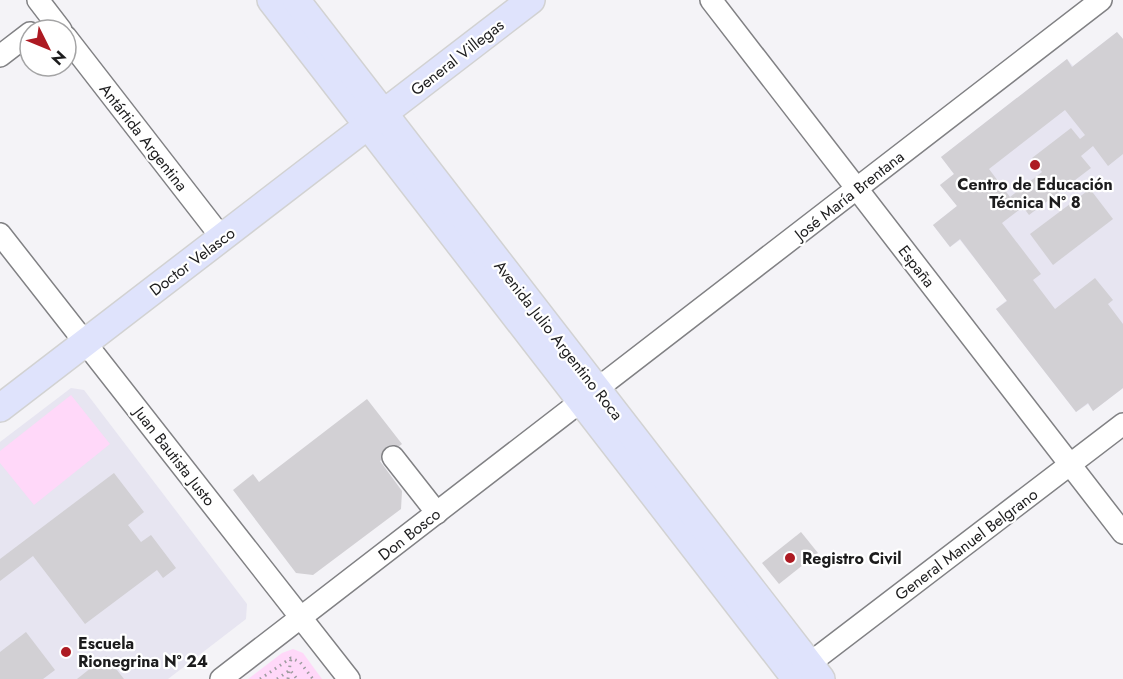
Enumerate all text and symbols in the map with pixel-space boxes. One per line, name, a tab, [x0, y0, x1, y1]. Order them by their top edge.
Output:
street label: General Villegas	[406, 14, 509, 101]
north arrow	[18, 18, 78, 78]
text: N	[46, 45, 71, 70]
street label: Antártida Argentina	[94, 78, 193, 196]
street label: José María Brentana	[788, 145, 909, 247]
marker: Centro de Educación Técnica N° 8	[1028, 158, 1042, 172]
place label: Centro de Educación Técnica N° 8	[957, 173, 1113, 214]
street label: Doctor Velasco	[145, 221, 240, 301]
street label: España	[893, 240, 940, 292]
street label: Avenida Julio Argentino Roca	[489, 256, 628, 425]
street label: Juan Bautista Justo	[127, 400, 221, 511]
street label: General Manuel Belgrano	[890, 483, 1043, 606]
street label: Don Bosco	[373, 503, 445, 566]
place label: Registro Civil	[802, 547, 901, 570]
marker: Registro Civil	[783, 551, 797, 565]
place label: Escuela Rionegrina N° 24	[78, 632, 208, 673]
marker: Escuela Rionegrina N° 24	[59, 645, 73, 659]

